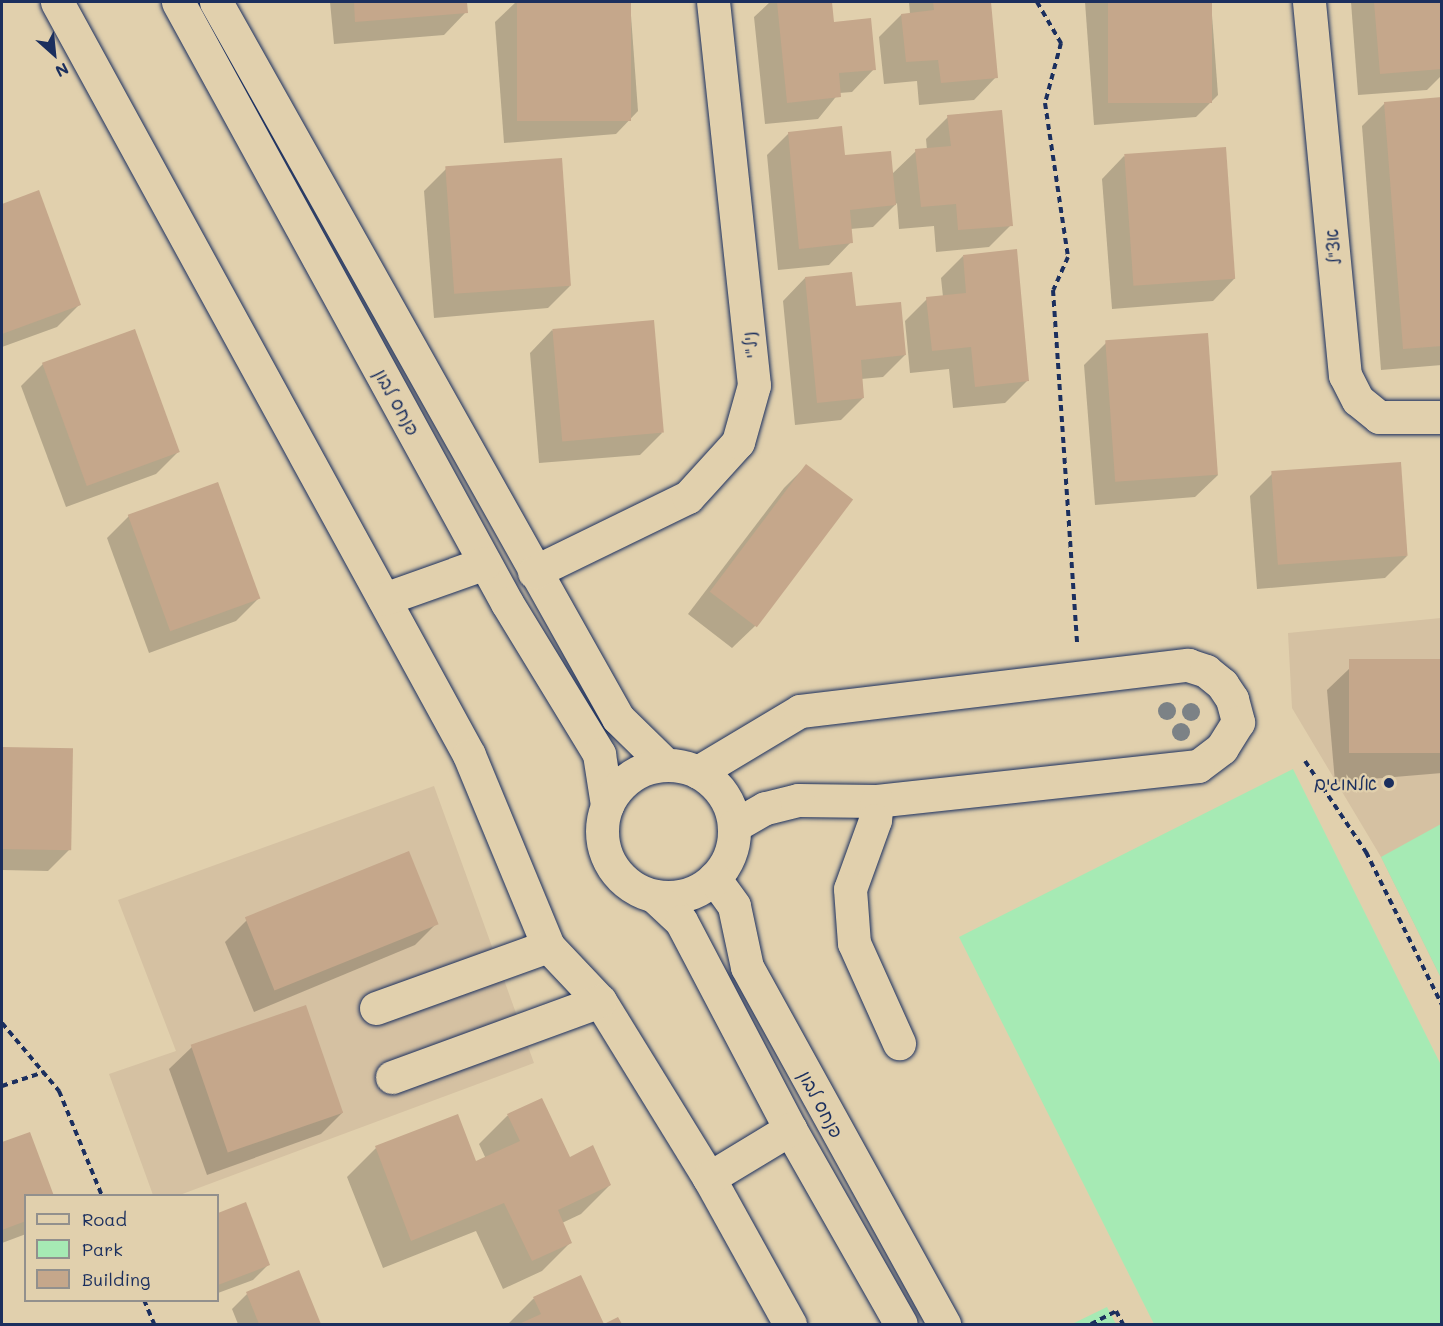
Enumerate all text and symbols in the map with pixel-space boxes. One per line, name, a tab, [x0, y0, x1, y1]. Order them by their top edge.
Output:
north arrow	[24, 24, 84, 84]
text: N	[52, 58, 73, 83]
street label: אצ"ל	[1320, 228, 1346, 266]
street label: ניל"י	[738, 330, 762, 360]
street label: פנחס לבון	[370, 365, 424, 439]
place label: אלמוגים	[1314, 772, 1377, 794]
marker: אלמוגים	[1382, 776, 1396, 790]
street label: פנחס לבון	[794, 1067, 848, 1141]
legend	[24, 1194, 219, 1302]
text: Road	[82, 1207, 127, 1231]
text: Park	[82, 1237, 123, 1261]
text: Building	[82, 1267, 150, 1291]

